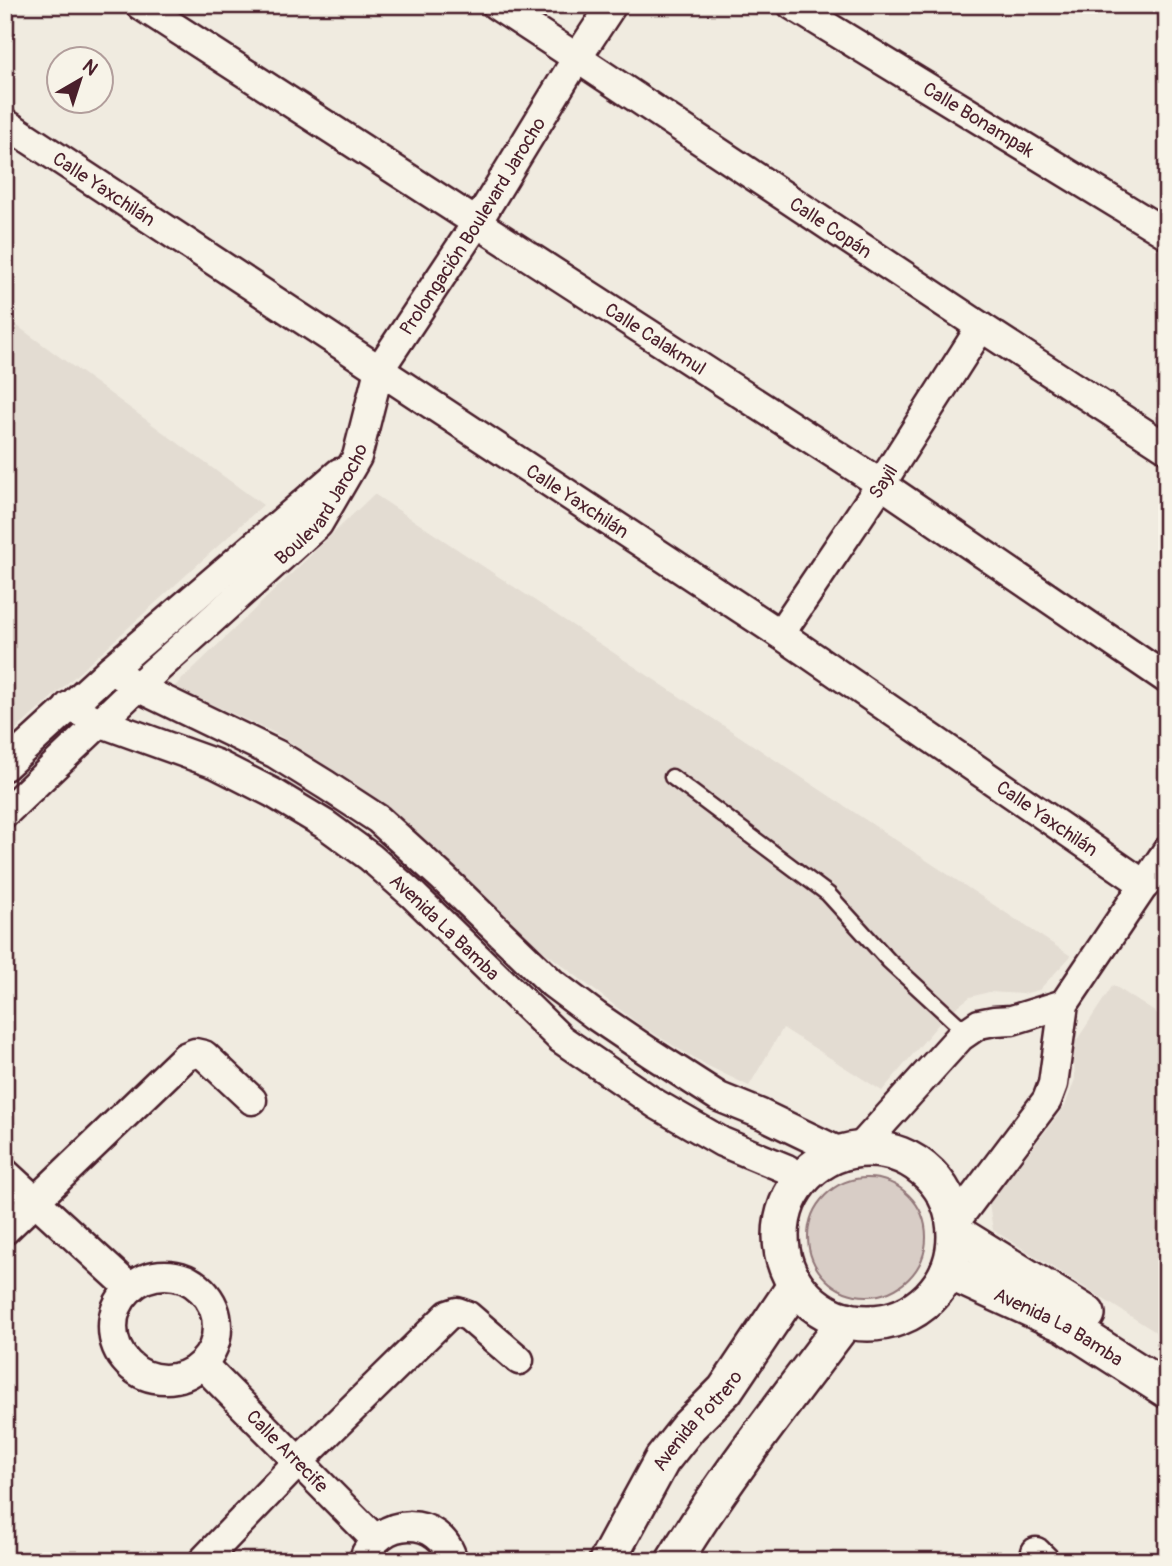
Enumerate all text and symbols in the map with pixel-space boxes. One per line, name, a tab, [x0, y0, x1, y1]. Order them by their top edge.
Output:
north arrow	[46, 46, 116, 116]
text: N	[78, 54, 103, 81]
street label: Calle Bonampak	[918, 77, 1039, 163]
street label: Prolongación Boulevard Jarocho	[395, 113, 551, 340]
street label: Calle Yaxchilán	[48, 147, 160, 232]
street label: Calle Copán	[785, 192, 876, 264]
street label: Calle Calakmul	[600, 298, 710, 381]
street label: Boulevard Jarocho	[270, 442, 373, 570]
street label: Calle Yaxchilán	[521, 459, 633, 544]
street label: Sayil	[864, 460, 903, 504]
street label: Calle Yaxchilán	[992, 775, 1102, 862]
street label: Avenida La Bamba	[384, 869, 505, 986]
street label: Avenida La Bamba	[990, 1283, 1128, 1372]
street label: Avenida Potrero	[648, 1366, 748, 1475]
street label: Calle Arrecife	[241, 1405, 334, 1498]

